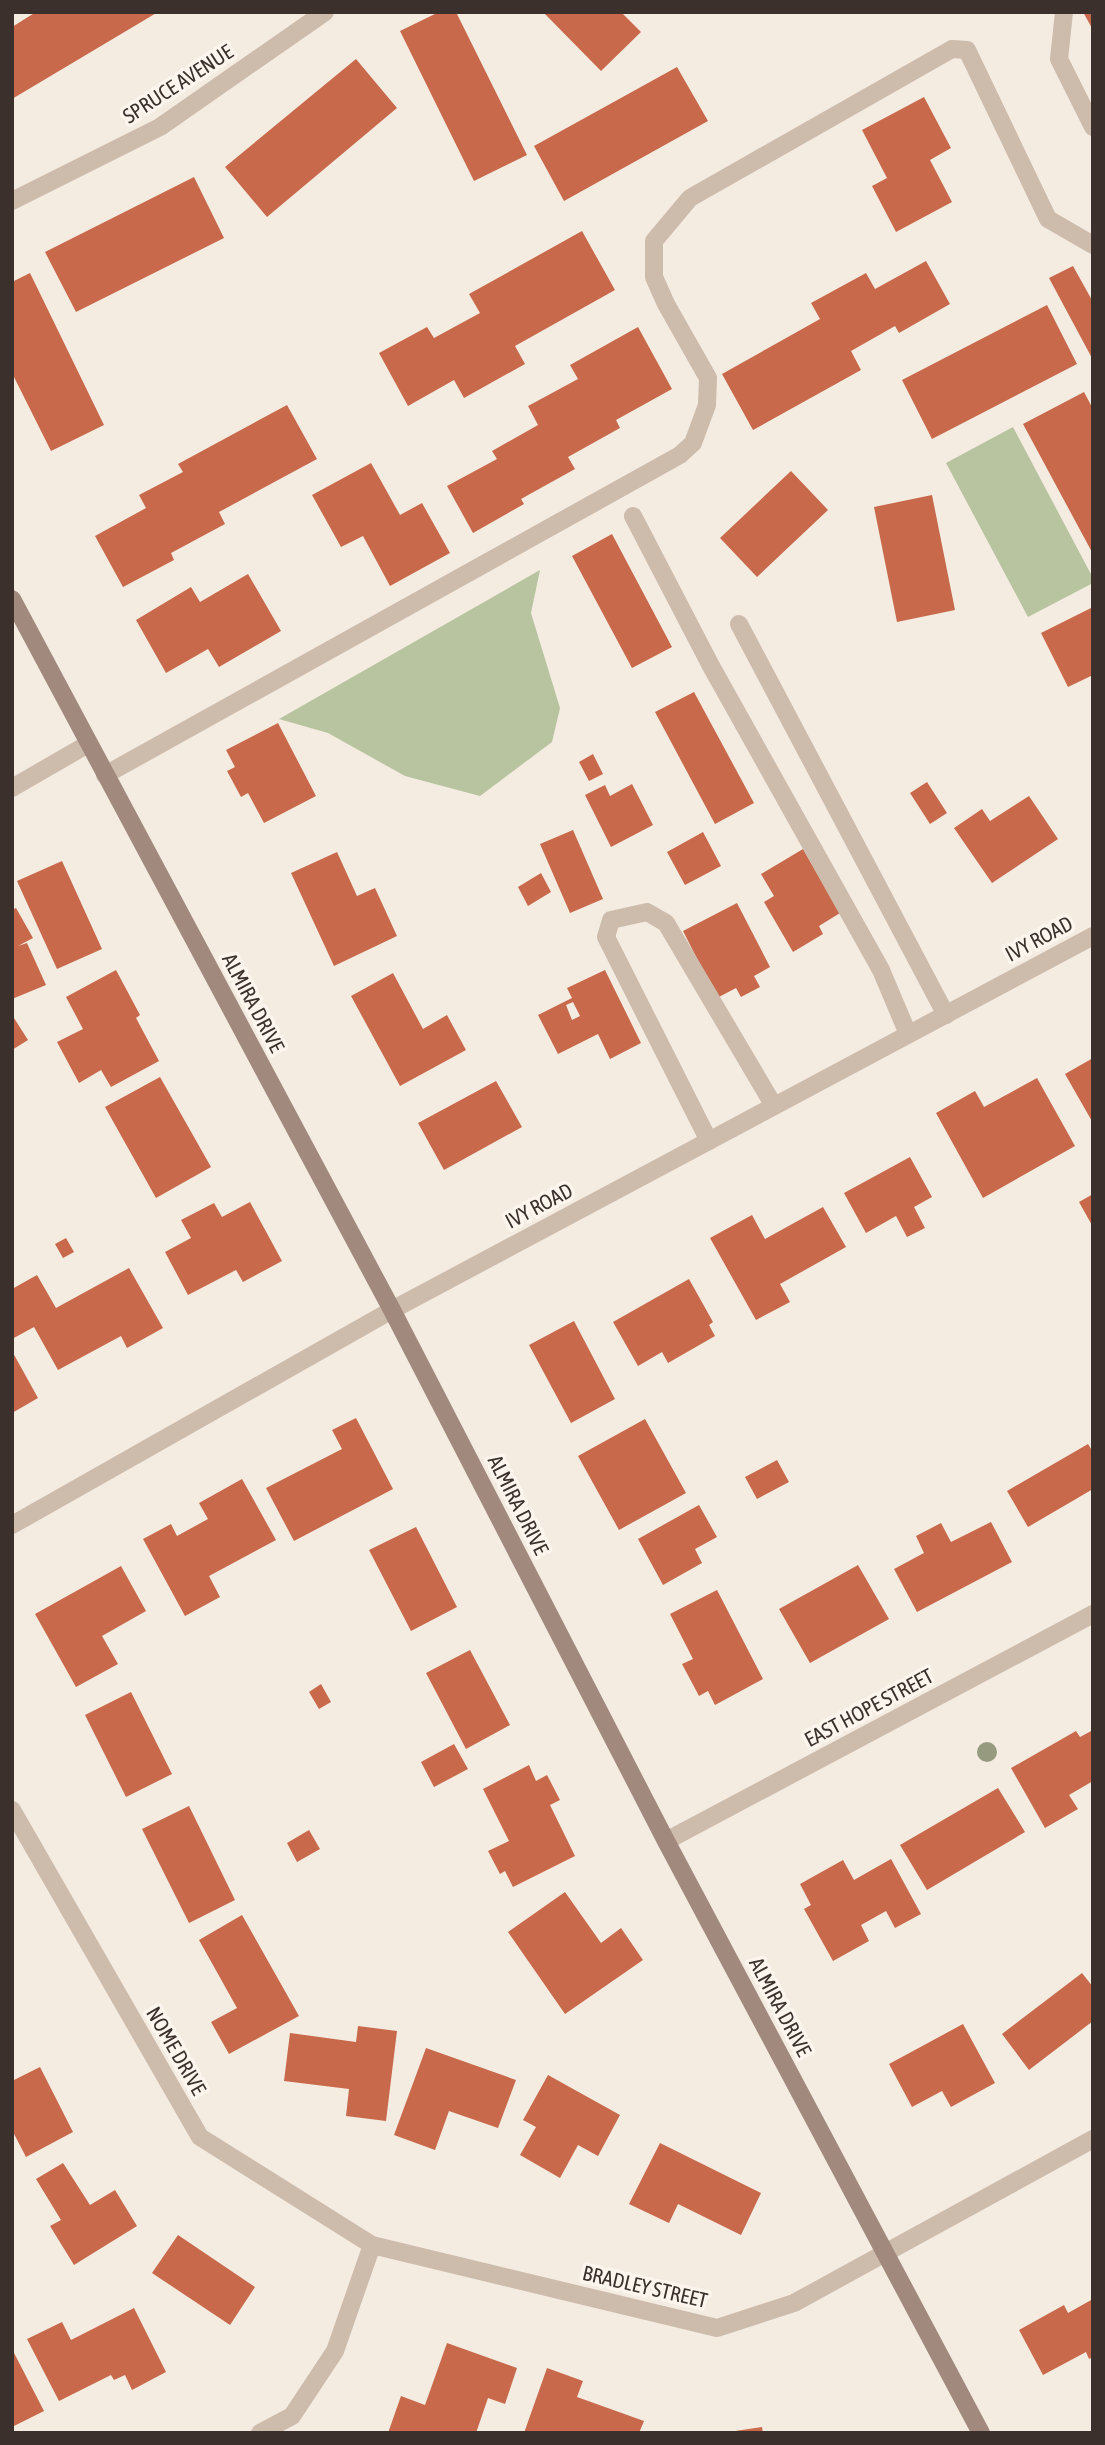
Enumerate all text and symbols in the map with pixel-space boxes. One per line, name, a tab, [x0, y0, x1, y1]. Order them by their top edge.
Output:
street label: SPRUCE AVENUE	[118, 39, 237, 128]
street label: IVY ROAD	[1001, 911, 1076, 966]
street label: ALMIRA DRIVE	[218, 949, 290, 1056]
street label: IVY ROAD	[501, 1178, 576, 1233]
street label: ALMIRA DRIVE	[484, 1451, 554, 1558]
street label: EAST HOPE STREET	[800, 1663, 937, 1751]
street label: ALMIRA DRIVE	[745, 1953, 817, 2060]
street label: NOME DRIVE	[142, 2002, 212, 2099]
street label: BRADLEY STREET	[580, 2260, 710, 2312]

